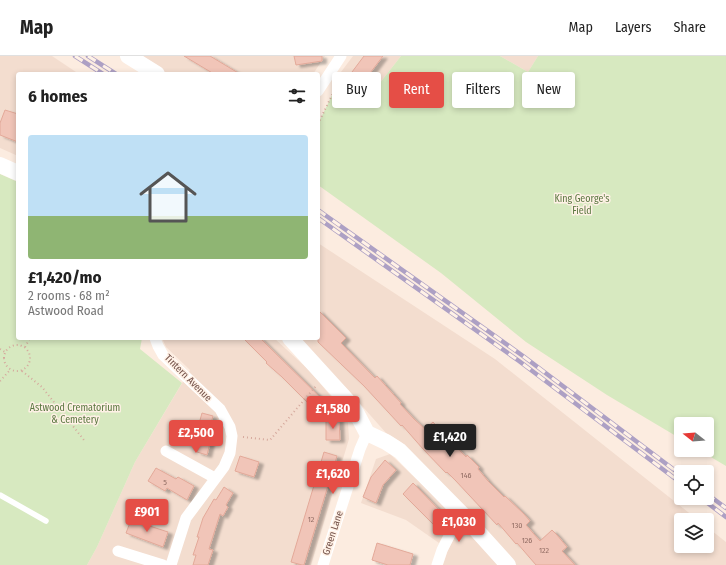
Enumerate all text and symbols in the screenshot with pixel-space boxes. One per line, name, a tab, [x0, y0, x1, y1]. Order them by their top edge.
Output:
text: Map	[20, 16, 53, 39]
text: Map	[569, 19, 593, 36]
text: Layers	[615, 19, 651, 36]
text: Share	[673, 19, 706, 36]
chip: Buy	[332, 72, 381, 108]
chip: Rent	[389, 72, 444, 108]
chip: Filters	[452, 72, 514, 108]
chip: New	[522, 72, 575, 108]
icon: filters	[286, 85, 308, 107]
text: 6 homes	[28, 86, 87, 107]
icon: home	[132, 161, 204, 233]
park label: King George's Field	[555, 193, 609, 217]
text: £1,420/mo	[28, 267, 102, 288]
text: 2 rooms · 68 m²	[28, 288, 110, 303]
text: Astwood Road	[28, 303, 104, 318]
street label: Tintern Avenue	[162, 352, 214, 404]
pin: £1,580	[300, 396, 366, 430]
text: £1,580	[316, 401, 350, 416]
park label: Astwood Crematorium & Cemetery	[30, 402, 120, 426]
north arrow	[674, 417, 714, 457]
map controls	[674, 417, 714, 553]
pin: £2,500	[163, 420, 229, 454]
pin: £1,420	[417, 424, 483, 458]
text: £2,500	[178, 425, 214, 440]
text: £1,420	[433, 429, 467, 444]
pin: £1,620	[300, 461, 366, 495]
button: locate	[674, 465, 714, 505]
text: £1,620	[316, 466, 350, 481]
house number: 146	[461, 471, 472, 480]
house number: 5	[163, 478, 167, 487]
pin: £901	[123, 499, 171, 533]
text: £901	[134, 504, 160, 519]
street label: Green Lane	[320, 509, 346, 557]
pin: £1,030	[426, 509, 492, 543]
button: layers	[674, 513, 714, 553]
text: £1,030	[442, 514, 476, 529]
house number: 12	[308, 515, 315, 524]
house number: 130	[512, 521, 522, 530]
house number: 126	[522, 536, 532, 545]
house number: 122	[539, 546, 550, 555]

